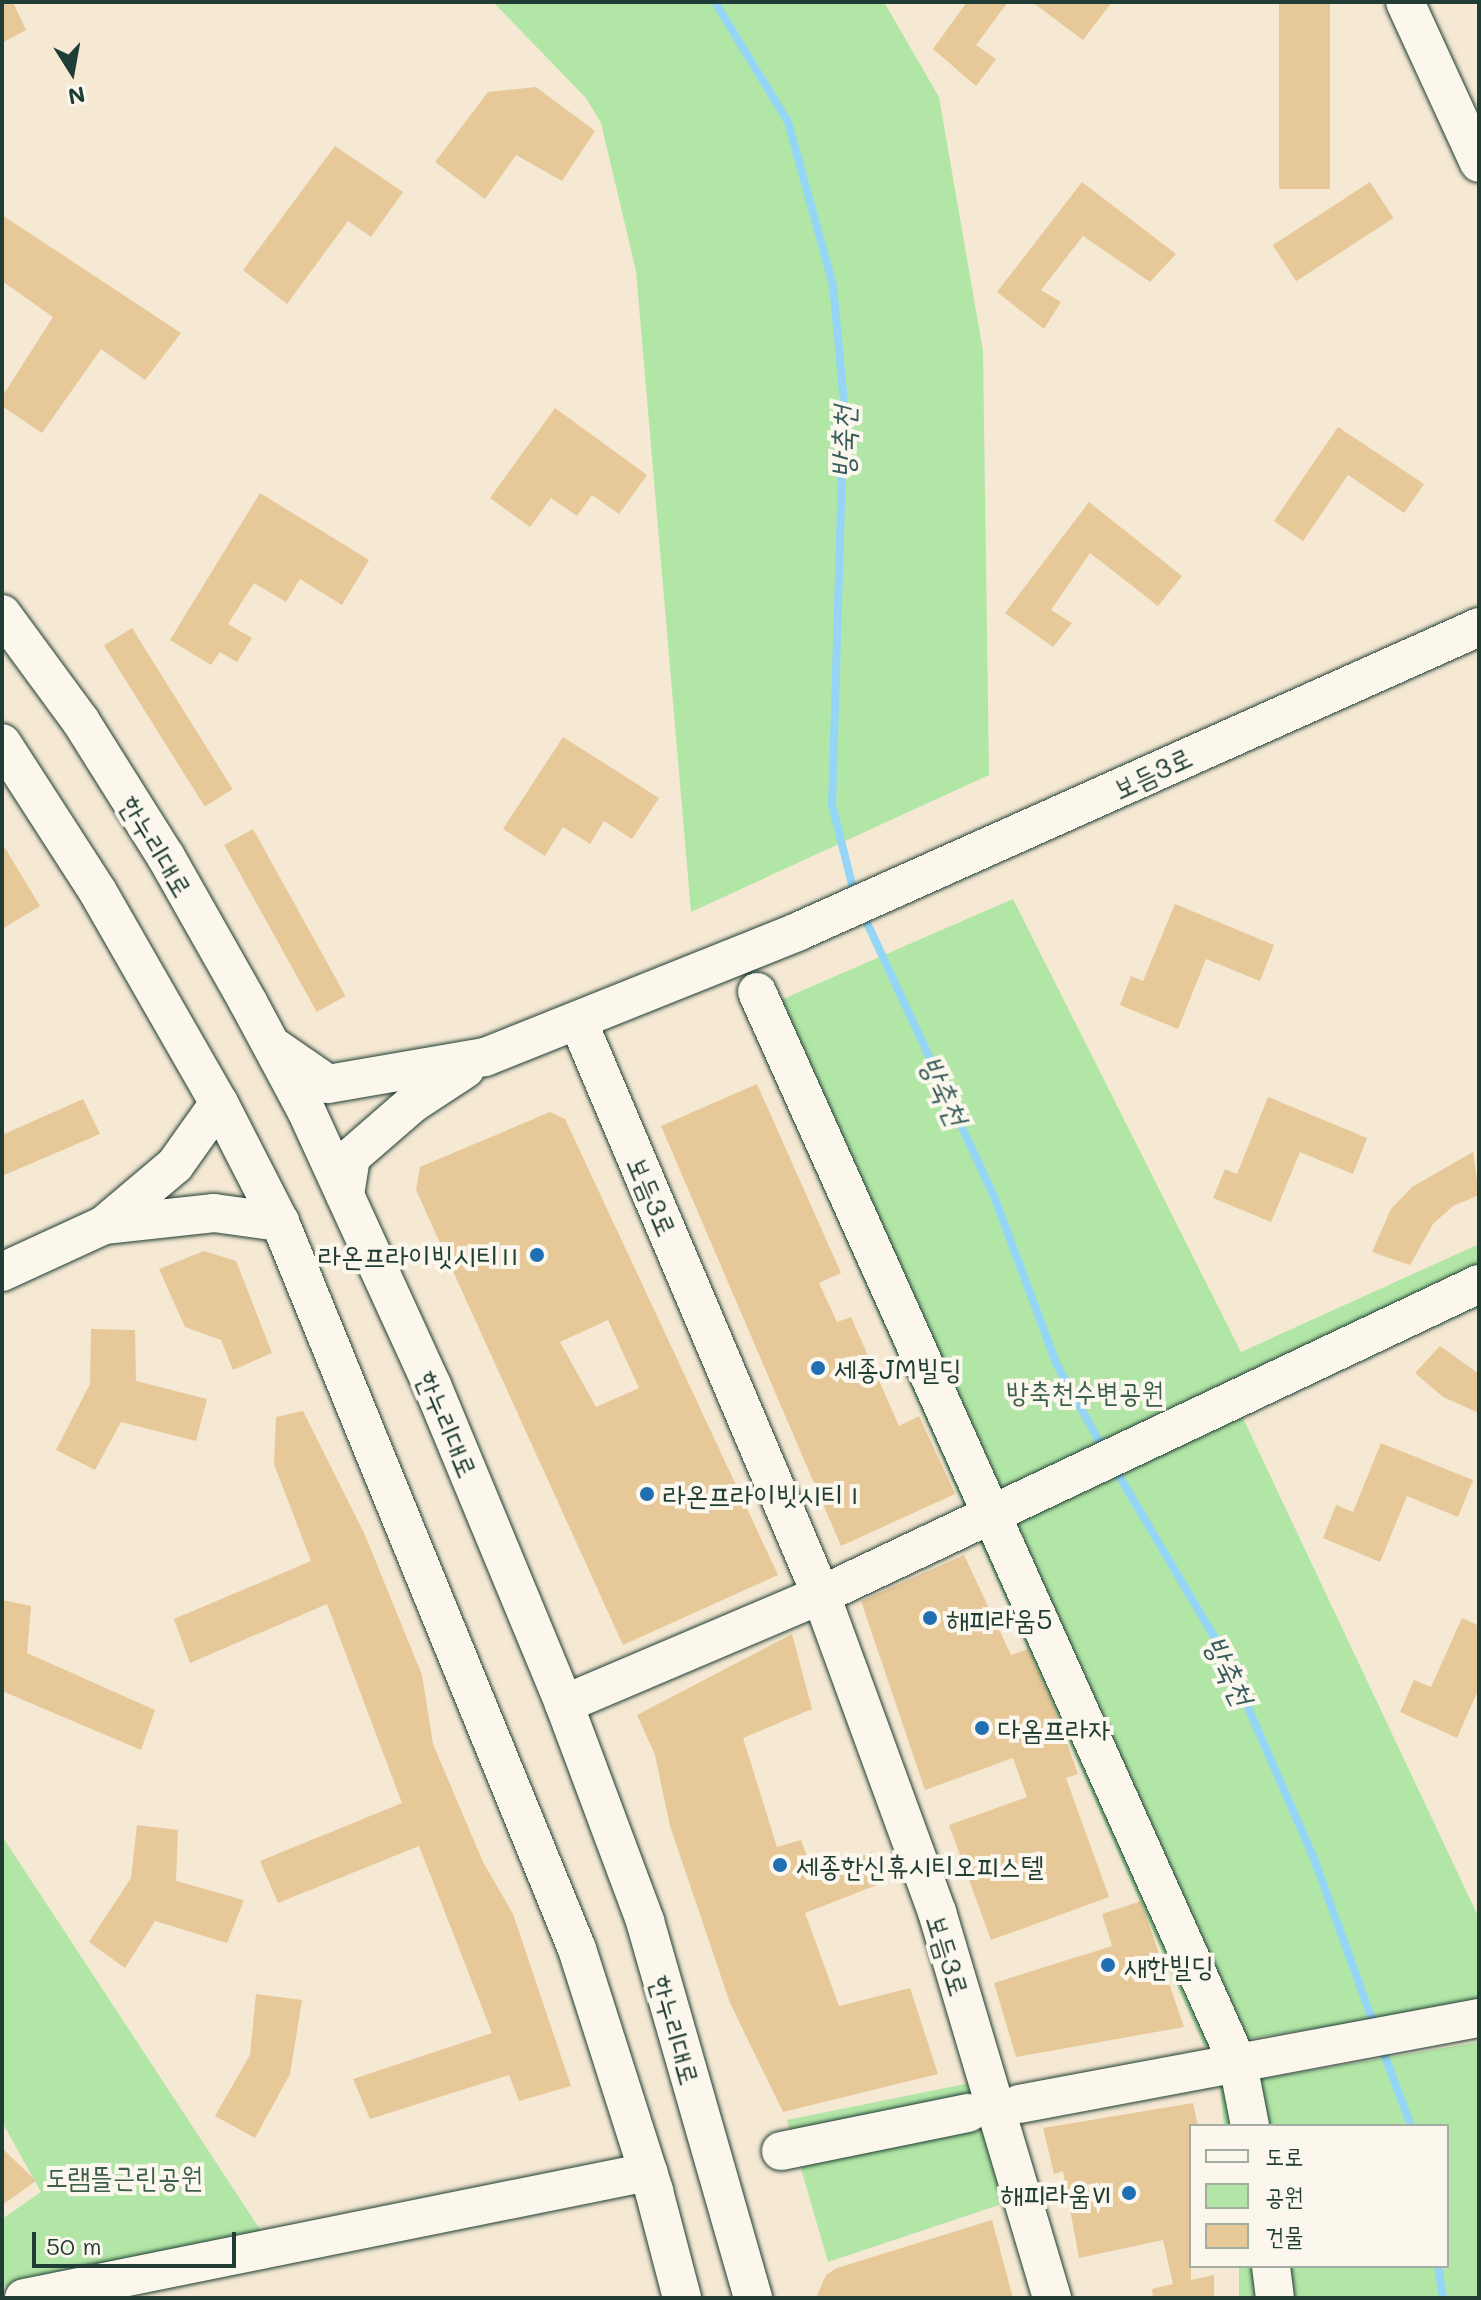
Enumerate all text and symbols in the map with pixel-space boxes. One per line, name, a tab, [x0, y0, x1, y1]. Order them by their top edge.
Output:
north arrow	[32, 32, 112, 112]
text: N	[66, 80, 88, 112]
water label: 방축천	[823, 405, 861, 479]
street label: 보듬3로	[1107, 739, 1197, 805]
street label: 한누리대로	[114, 789, 200, 903]
water label: 방축천	[913, 1050, 977, 1130]
street label: 보듬3로	[621, 1151, 685, 1241]
place label: 라온프라이빗시티Ⅱ	[318, 1238, 521, 1272]
marker: 라온프라이빗시티Ⅱ	[528, 1246, 546, 1264]
place label: 세종JM빌딩	[834, 1351, 962, 1385]
marker: 세종JM빌딩	[809, 1359, 827, 1377]
street label: 한누리대로	[411, 1366, 485, 1482]
park label: 방축천수변공원	[1006, 1374, 1164, 1408]
place label: 라온프라이빗시티Ⅰ	[663, 1477, 866, 1511]
marker: 라온프라이빗시티Ⅰ	[638, 1485, 656, 1503]
place label: 해피라움5	[946, 1601, 1052, 1635]
marker: 해피라움5	[921, 1609, 939, 1627]
water label: 방축천	[1198, 1630, 1262, 1710]
place label: 다옴프라자	[998, 1711, 1111, 1745]
marker: 다옴프라자	[973, 1719, 991, 1737]
place label: 세종한신휴시티오피스텔	[796, 1848, 1044, 1882]
marker: 세종한신휴시티오피스텔	[771, 1856, 789, 1874]
street label: 보듬3로	[921, 1910, 977, 2000]
place label: 새한빌딩	[1124, 1948, 1214, 1982]
marker: 새한빌딩	[1099, 1956, 1117, 1974]
street label: 한누리대로	[644, 1971, 708, 2089]
legend	[1189, 2124, 1449, 2268]
text: 도로	[1265, 2140, 1304, 2171]
park label: 도램뜰근린공원	[45, 2159, 203, 2193]
place label: 해피라움Ⅵ	[1000, 2176, 1113, 2210]
text: 공원	[1265, 2180, 1304, 2211]
marker: 해피라움Ⅵ	[1120, 2184, 1138, 2202]
scale bar	[36, 2216, 240, 2266]
text: 건물	[1265, 2220, 1304, 2251]
text: 50 m	[46, 2230, 102, 2261]

